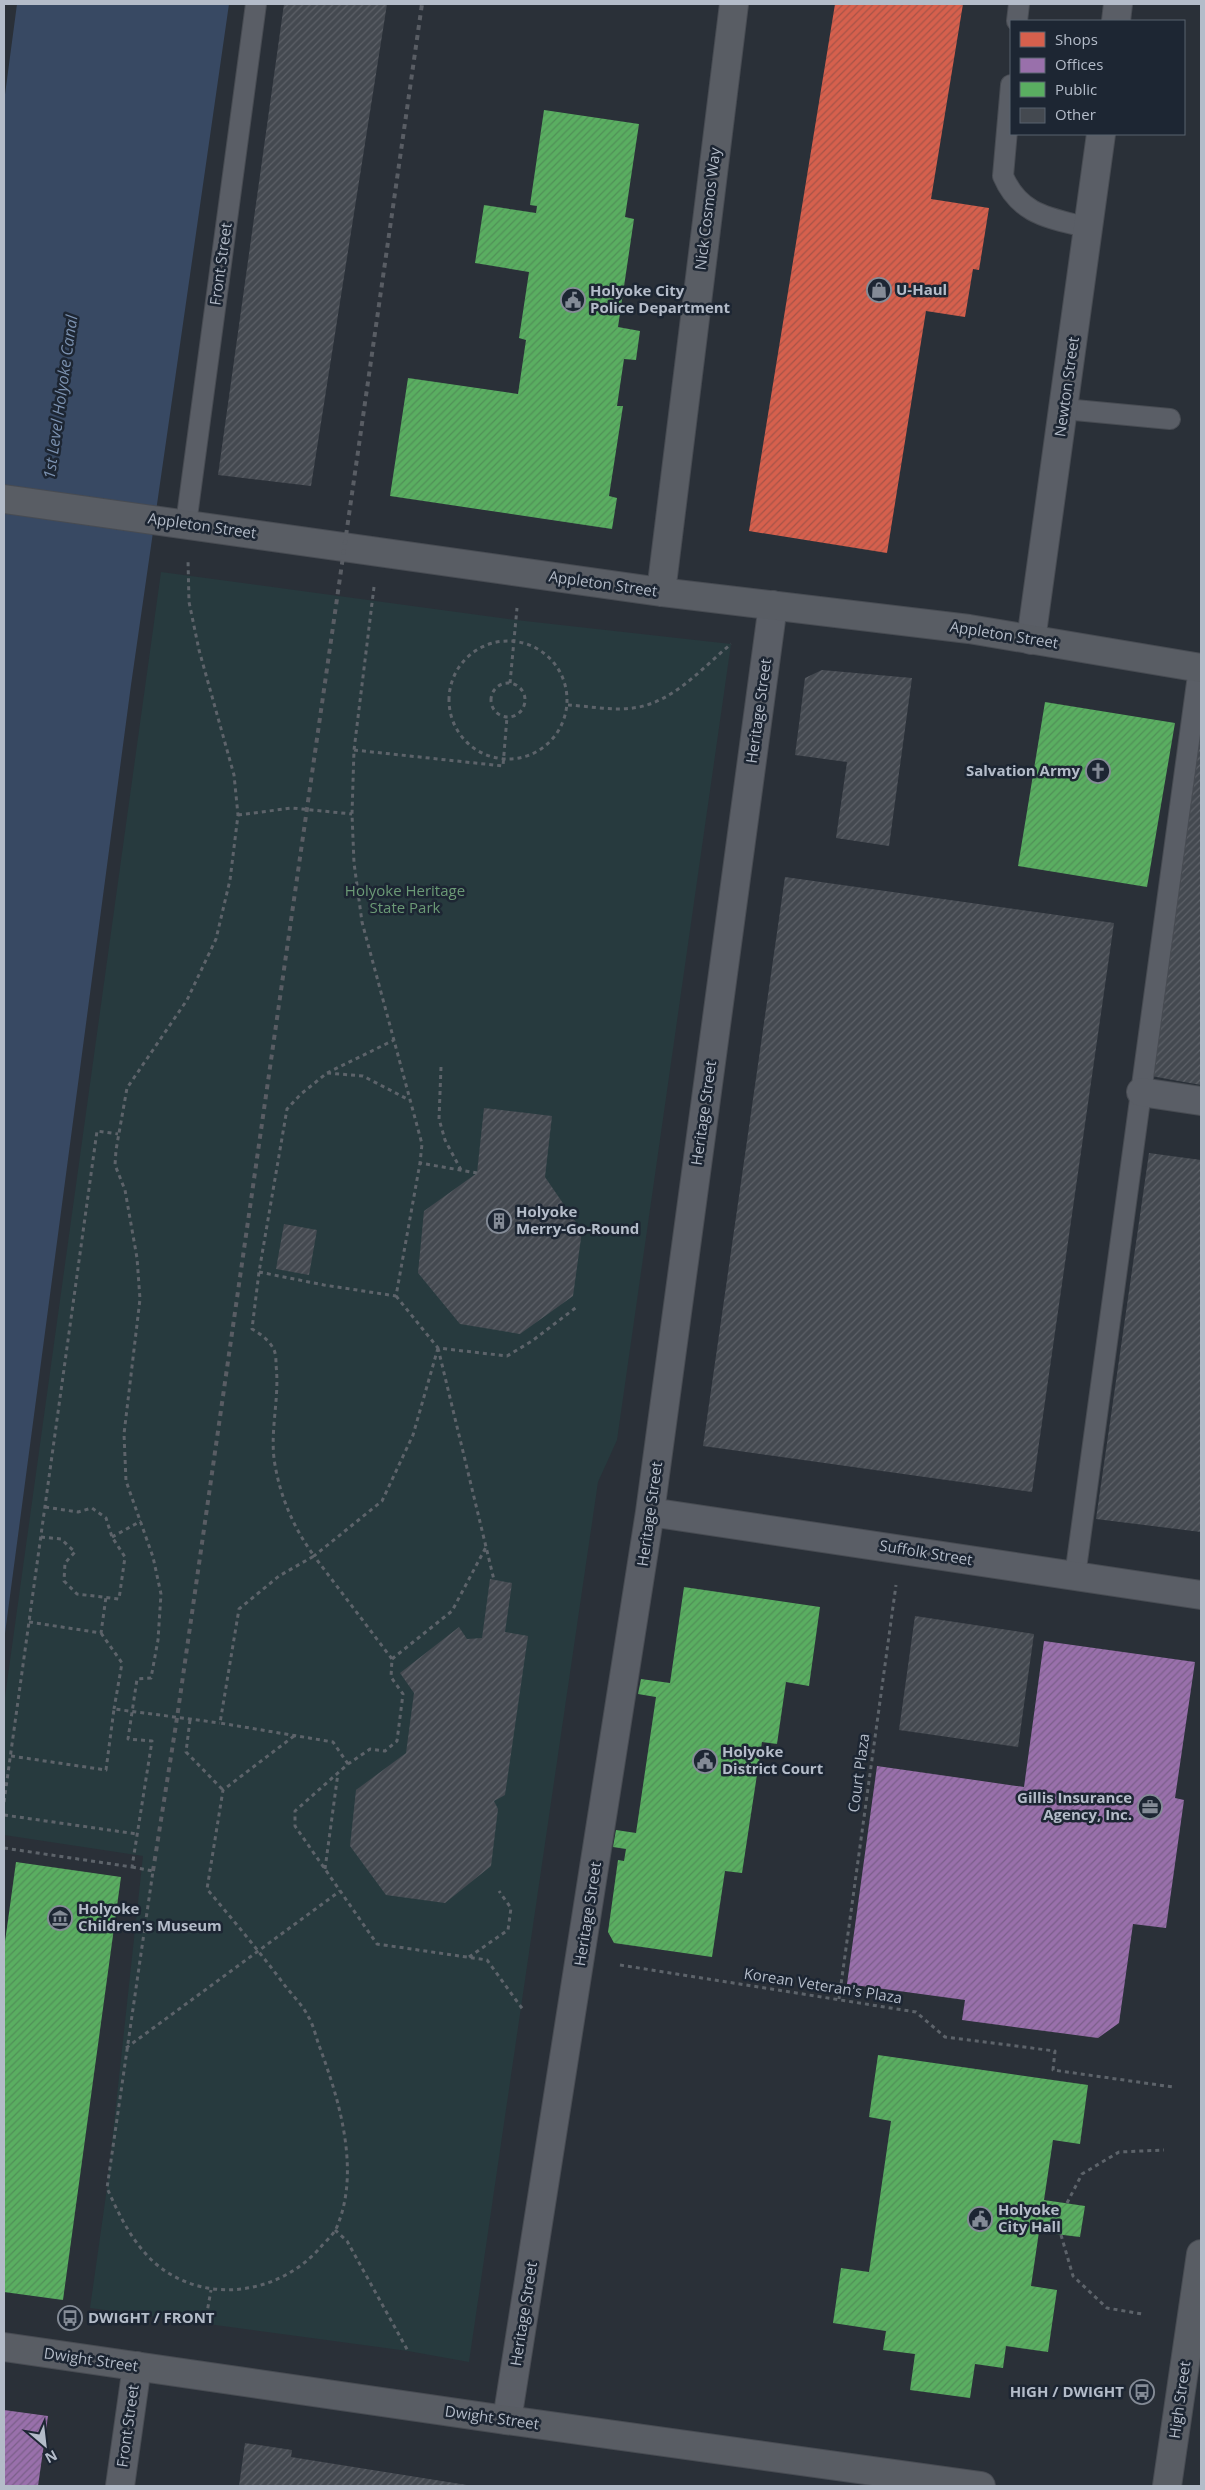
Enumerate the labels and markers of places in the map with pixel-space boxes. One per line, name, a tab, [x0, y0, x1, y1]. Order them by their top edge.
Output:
shop icon: U-Haul	[866, 277, 892, 303]
place label: U-Haul	[896, 279, 947, 299]
place label: Holyoke City Police Department	[590, 280, 731, 317]
public building icon: Holyoke City Police Department	[560, 287, 586, 313]
church icon: Salvation Army	[1085, 758, 1111, 784]
place label: Salvation Army	[966, 760, 1080, 780]
place label: Holyoke Merry-Go-Round	[516, 1201, 639, 1238]
building icon: Holyoke Merry-Go-Round	[486, 1208, 512, 1234]
place label: Holyoke District Court	[722, 1741, 824, 1778]
public building icon: Holyoke District Court	[692, 1748, 718, 1774]
place label: Gillis Insurance Agency, Inc.	[1017, 1787, 1132, 1824]
office icon: Gillis Insurance Agency, Inc.	[1137, 1794, 1163, 1820]
place label: Holyoke Children's Museum	[78, 1898, 222, 1935]
museum icon: Holyoke Children's Museum	[47, 1905, 73, 1931]
place label: Holyoke City Hall	[998, 2199, 1061, 2236]
public building icon: Holyoke City Hall	[967, 2206, 993, 2232]
bus stop icon: DWIGHT / FRONT	[57, 2305, 83, 2331]
place label: DWIGHT / FRONT	[88, 2307, 215, 2327]
bus stop icon: HIGH / DWIGHT	[1129, 2379, 1155, 2405]
place label: HIGH / DWIGHT	[1010, 2381, 1124, 2401]

